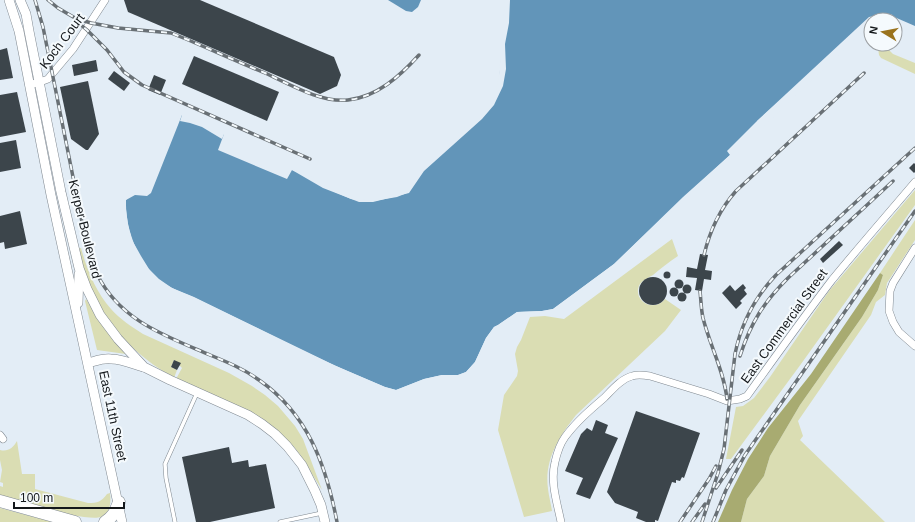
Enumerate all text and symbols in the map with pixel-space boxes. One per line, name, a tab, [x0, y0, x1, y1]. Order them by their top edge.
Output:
street label: Koch Court	[36, 10, 88, 71]
north arrow	[863, 12, 903, 52]
text: N	[867, 25, 880, 35]
street label: Kerper Boulevard	[65, 178, 105, 280]
street label: East Commercial Street	[738, 266, 831, 386]
street label: East 11th Street	[96, 369, 130, 463]
scale bar	[14, 484, 124, 510]
text: 100 m	[20, 491, 53, 505]

